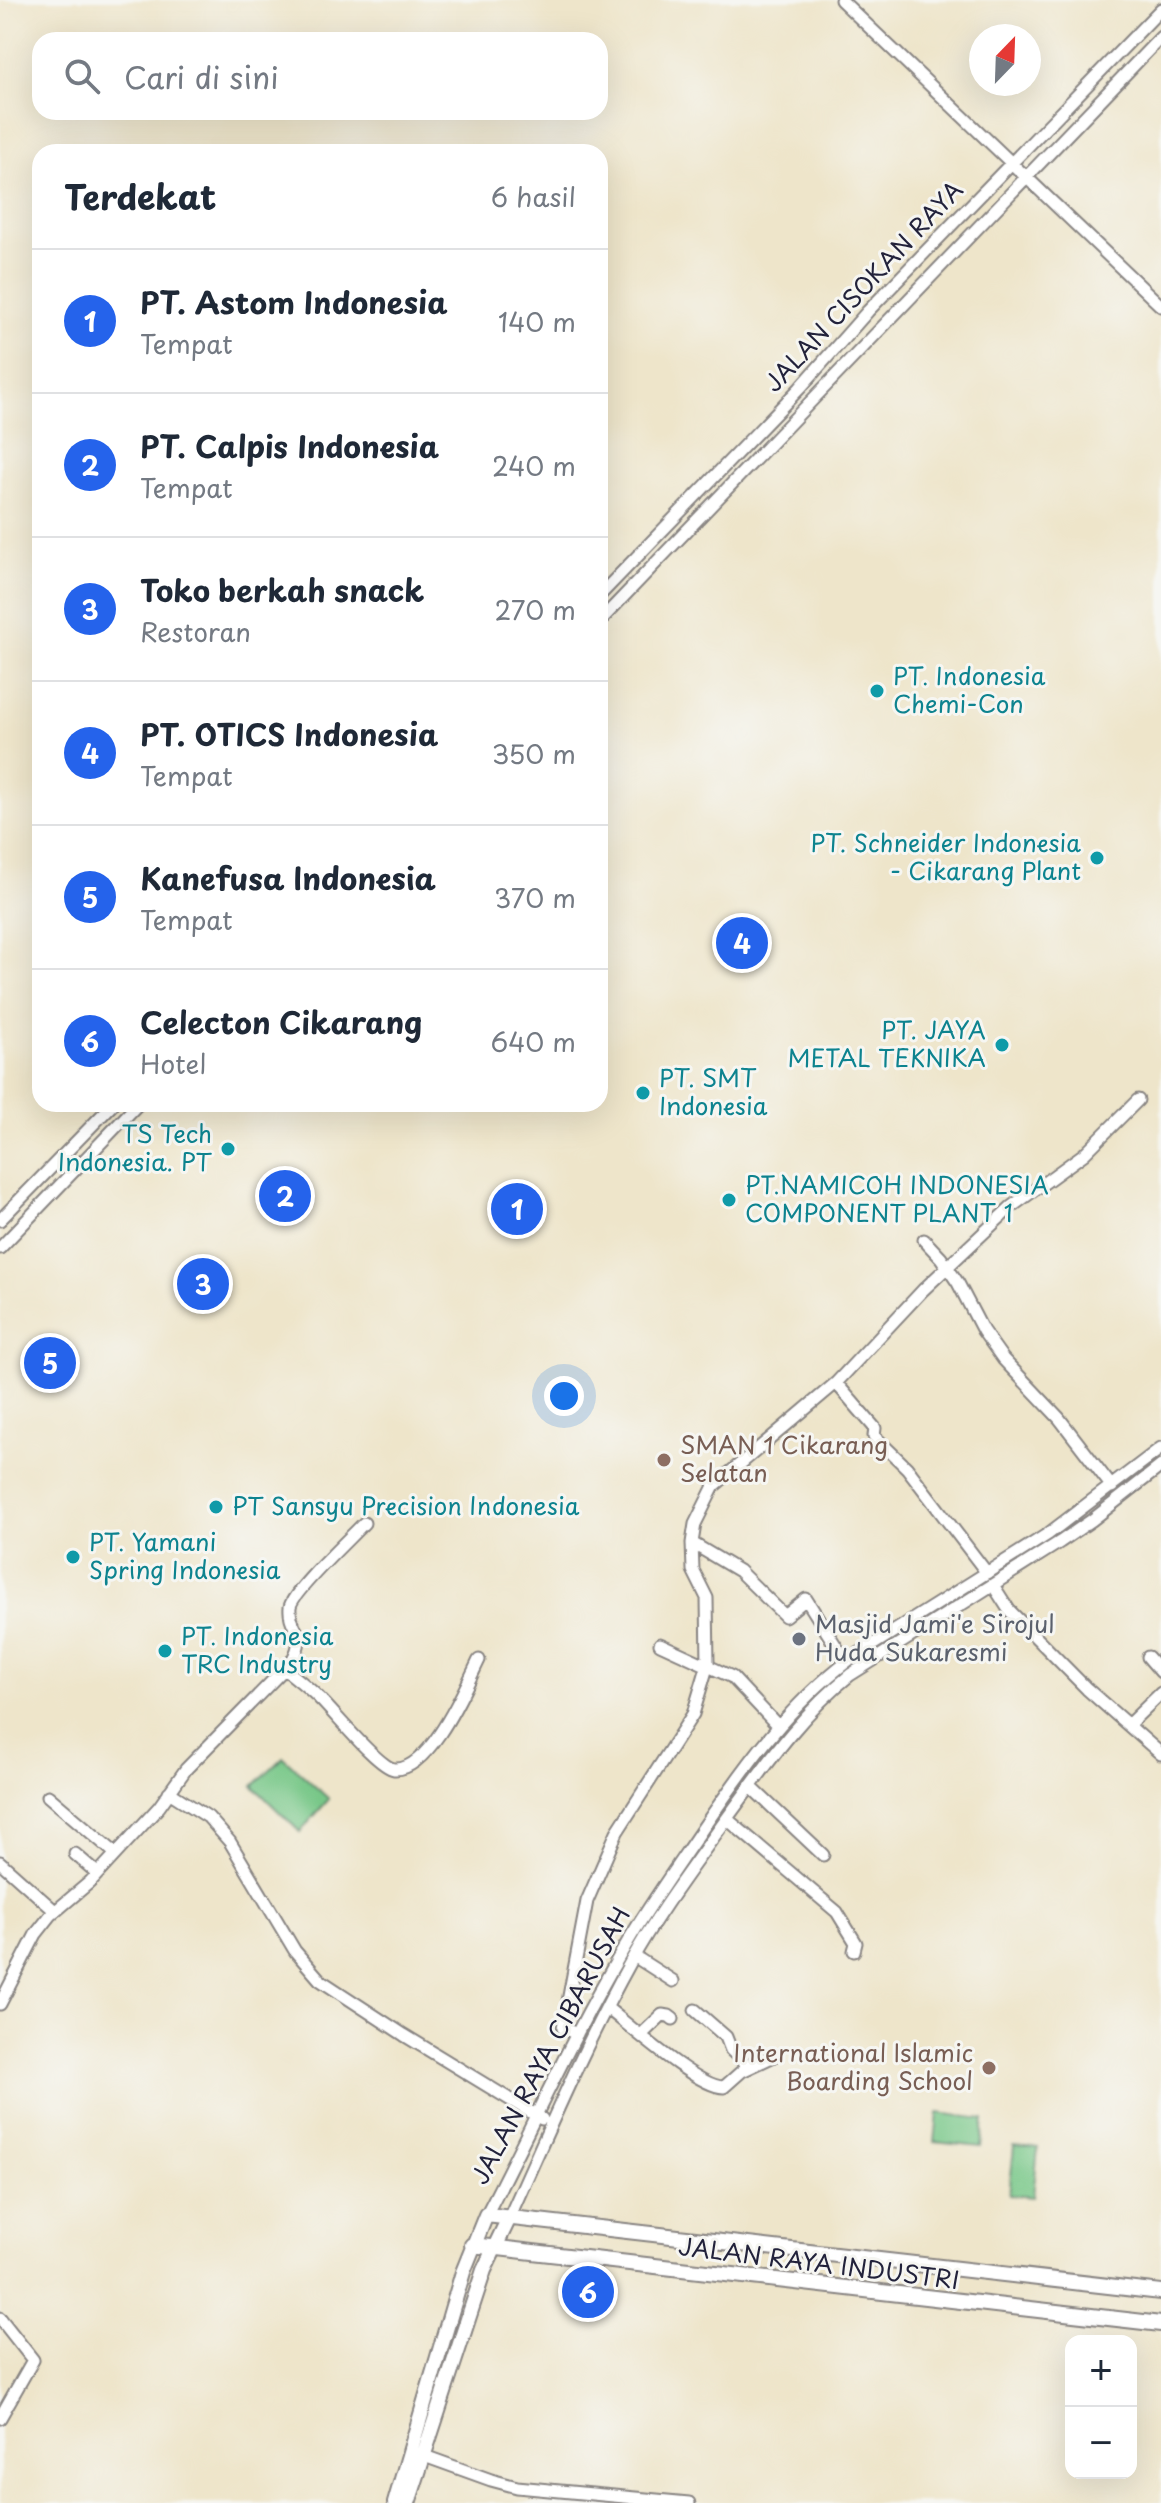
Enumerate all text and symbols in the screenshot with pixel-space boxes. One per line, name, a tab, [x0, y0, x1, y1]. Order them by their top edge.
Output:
north arrow	[969, 24, 1041, 96]
search box	[32, 32, 608, 120]
icon: search	[60, 54, 104, 98]
text: Cari di sini	[124, 54, 279, 99]
text: Terdekat	[64, 170, 216, 222]
street label: JALAN CISOKAN RAYA	[755, 172, 970, 399]
text: 6 hasil	[491, 177, 576, 216]
text: PT. Astom Indonesia	[140, 279, 448, 324]
text: 1	[84, 302, 96, 341]
text: 140 m	[498, 302, 576, 341]
text: Tempat	[140, 324, 233, 363]
text: PT. Calpis Indonesia	[140, 423, 439, 468]
text: 2	[81, 446, 99, 485]
text: 240 m	[492, 446, 576, 485]
text: Tempat	[140, 468, 233, 507]
text: Toko berkah snack	[140, 567, 424, 612]
text: 3	[81, 590, 99, 629]
text: 270 m	[495, 590, 576, 629]
text: Restoran	[140, 612, 251, 651]
place label: PT. Indonesia Chemi-Con	[893, 657, 1046, 721]
marker: PT. Indonesia Chemi-Con	[868, 682, 886, 700]
text: PT. OTICS Indonesia	[140, 711, 438, 756]
text: 4	[81, 734, 99, 773]
text: 350 m	[492, 734, 576, 773]
text: Tempat	[140, 756, 233, 795]
place label: PT. Schneider Indonesia - Cikarang Plant	[811, 824, 1081, 888]
marker: PT. Schneider Indonesia - Cikarang Plant	[1088, 849, 1106, 867]
text: Kanefusa Indonesia	[140, 855, 436, 900]
text: 5	[82, 878, 98, 917]
text: 370 m	[494, 878, 576, 917]
text: Tempat	[140, 900, 233, 939]
pin: 4	[716, 913, 768, 973]
text: Celecton Cikarang	[140, 999, 422, 1044]
place label: PT. JAYA METAL TEKNIKA	[787, 1011, 986, 1075]
text: 6	[81, 1022, 99, 1061]
text: 640 m	[490, 1022, 576, 1061]
marker: PT. JAYA METAL TEKNIKA	[993, 1036, 1011, 1054]
text: Hotel	[140, 1044, 206, 1083]
place label: PT. SMT Indonesia	[659, 1059, 768, 1123]
marker: PT. SMT Indonesia	[634, 1084, 652, 1102]
place label: TS Tech Indonesia. PT	[58, 1115, 213, 1179]
marker: TS Tech Indonesia. PT	[219, 1140, 237, 1158]
pin: 2	[259, 1166, 311, 1226]
place label: PT.NAMICOH INDONESIA COMPONENT PLANT 1	[745, 1166, 1049, 1230]
pin: 1	[491, 1179, 543, 1239]
marker: PT.NAMICOH INDONESIA COMPONENT PLANT 1	[720, 1191, 738, 1209]
pin: 3	[177, 1254, 229, 1314]
pin: 5	[24, 1333, 76, 1393]
your location	[544, 1376, 584, 1416]
place label: SMAN 1 Cikarang Selatan	[680, 1426, 888, 1490]
marker: SMAN 1 Cikarang Selatan	[655, 1451, 673, 1469]
place label: PT Sansyu Precision Indonesia	[232, 1487, 580, 1523]
marker: PT Sansyu Precision Indonesia	[207, 1498, 225, 1516]
place label: PT. Yamani Spring Indonesia	[89, 1523, 281, 1587]
marker: PT. Yamani Spring Indonesia	[64, 1548, 82, 1566]
place label: Masjid Jami'e Sirojul Huda Sukaresmi	[815, 1605, 1055, 1669]
place label: PT. Indonesia TRC Industry	[181, 1617, 334, 1681]
marker: Masjid Jami'e Sirojul Huda Sukaresmi	[790, 1630, 808, 1648]
marker: PT. Indonesia TRC Industry	[156, 1642, 174, 1660]
street label: JALAN RAYA CIBARUSAH	[461, 1900, 638, 2190]
place label: International Islamic Boarding School	[733, 2034, 973, 2098]
marker: International Islamic Boarding School	[980, 2059, 998, 2077]
street label: JALAN RAYA INDUSTRI	[677, 2227, 962, 2297]
pin: 6	[562, 2262, 614, 2322]
map controls	[1065, 2335, 1137, 2479]
button: +	[1065, 2335, 1137, 2407]
button: −	[1065, 2407, 1137, 2479]

